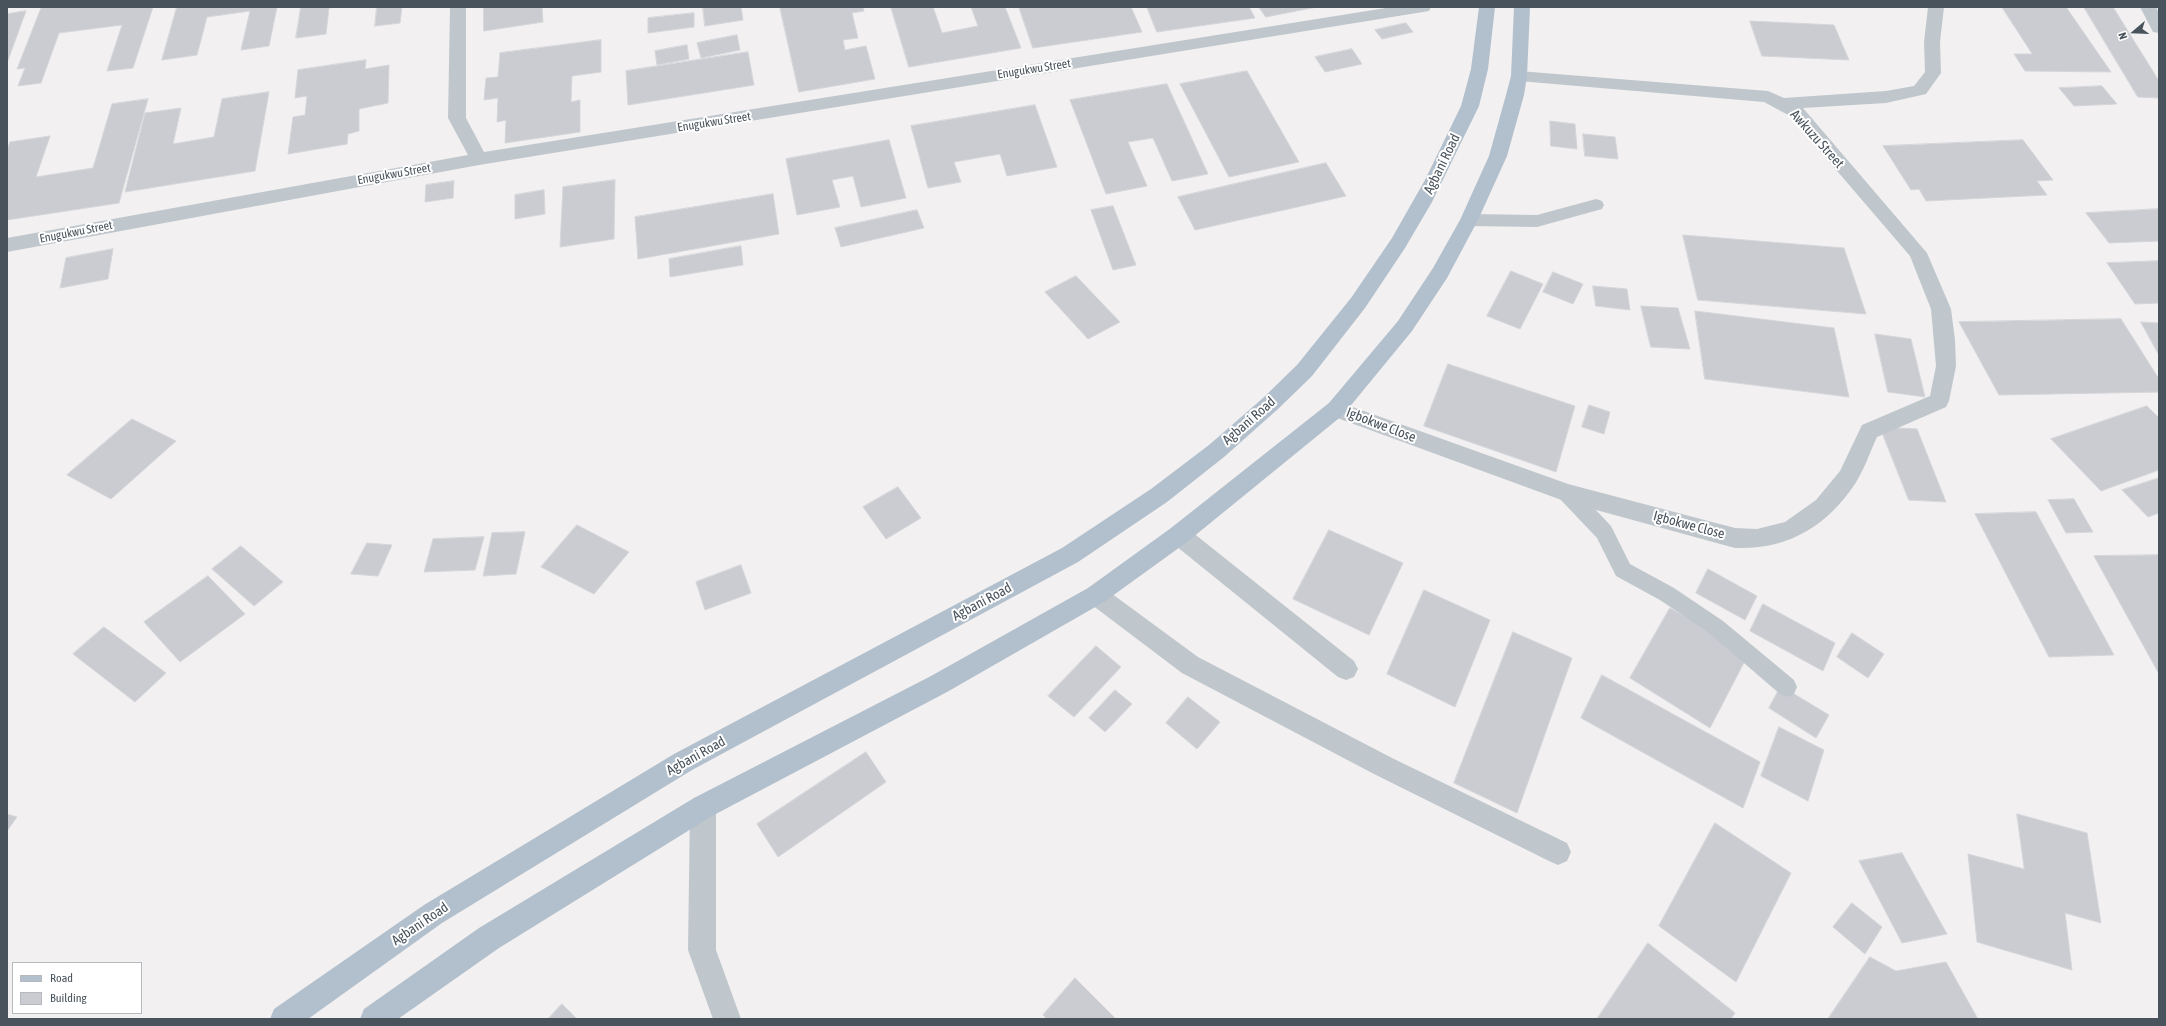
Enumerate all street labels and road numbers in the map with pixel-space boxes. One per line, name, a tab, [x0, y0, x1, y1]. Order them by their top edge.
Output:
street label: Enugukwu Street	[996, 56, 1072, 82]
street label: Awkuzu Street	[1786, 106, 1848, 172]
street label: Enugukwu Street	[676, 109, 752, 135]
street label: Agbani Road	[1420, 131, 1464, 197]
street label: Enugukwu Street	[356, 160, 432, 188]
street label: Enugukwu Street	[38, 218, 114, 246]
street label: Agbani Road	[1219, 393, 1279, 449]
street label: Igbokwe Close	[1344, 404, 1418, 446]
street label: Igbokwe Close	[1651, 507, 1727, 543]
street label: Agbani Road	[950, 579, 1014, 625]
street label: Agbani Road	[664, 733, 728, 779]
street label: Agbani Road	[388, 899, 452, 949]

